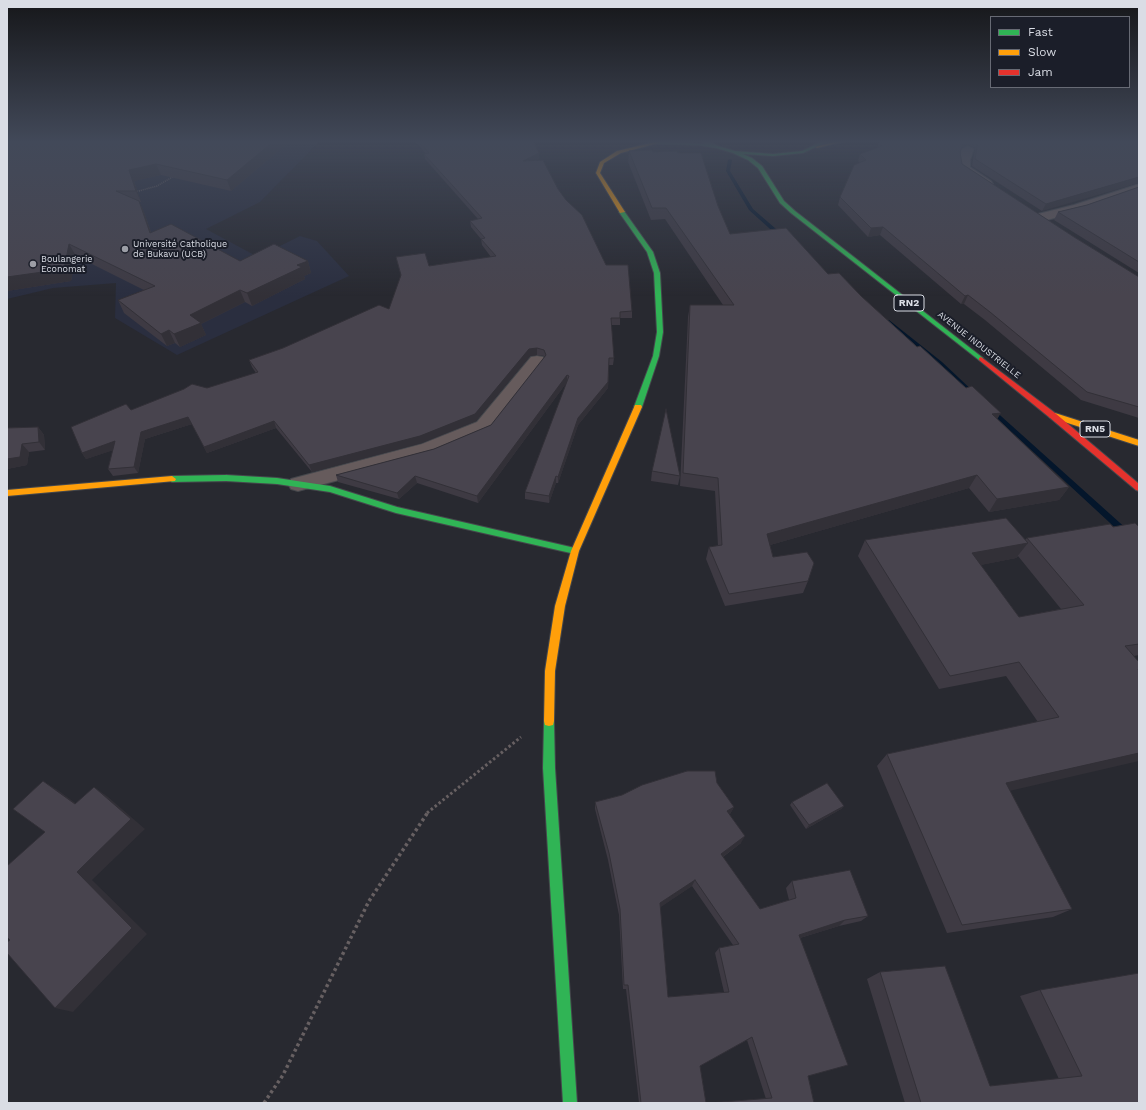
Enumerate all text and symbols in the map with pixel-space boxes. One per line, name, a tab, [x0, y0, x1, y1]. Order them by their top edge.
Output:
legend	[990, 16, 1130, 88]
text: Fast	[1028, 25, 1053, 39]
text: Slow	[1028, 45, 1056, 59]
text: Jam	[1028, 65, 1053, 79]
place label: Université Catholique de Bukavu (UCB)	[133, 239, 227, 260]
marker: Université Catholique de Bukavu (UCB)	[120, 244, 130, 254]
place label: Boulangerie Economat	[41, 254, 92, 275]
marker: Boulangerie Economat	[28, 259, 38, 269]
road number: RN2	[894, 295, 924, 311]
street label: AVENUE INDUSTRIELLE	[935, 309, 1023, 381]
road number: RN5	[1080, 421, 1110, 437]

